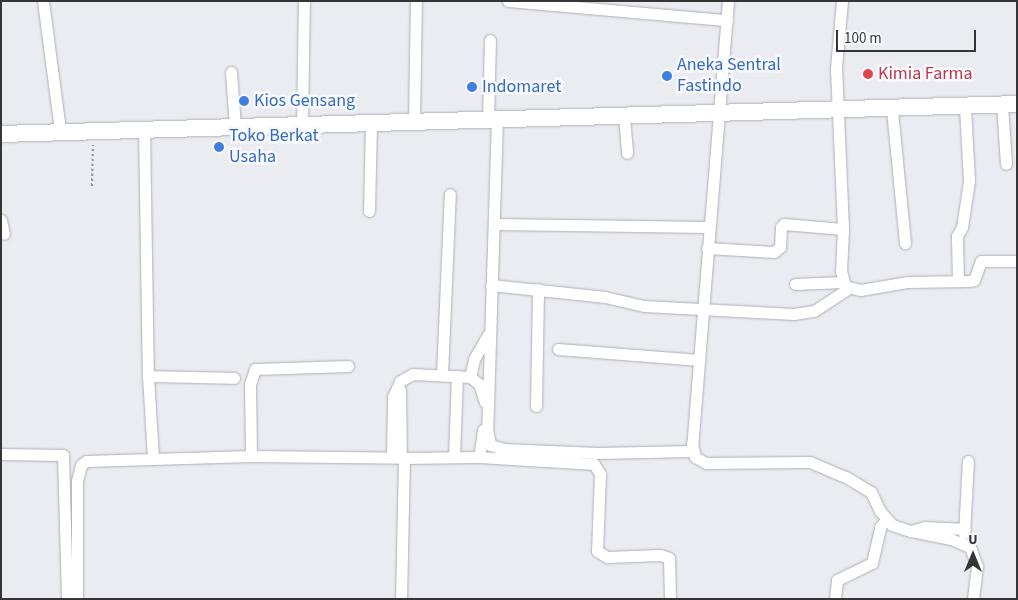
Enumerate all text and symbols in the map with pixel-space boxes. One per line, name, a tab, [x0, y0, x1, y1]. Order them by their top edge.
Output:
scale bar	[838, 20, 978, 52]
text: 100 m	[844, 28, 882, 49]
place label: Aneka Sentral Fastindo	[677, 55, 781, 98]
place label: Kimia Farma	[878, 63, 972, 85]
marker: Kimia Farma	[862, 68, 874, 80]
marker: Aneka Sentral Fastindo	[661, 70, 673, 82]
place label: Indomaret	[482, 76, 561, 98]
marker: Indomaret	[466, 81, 478, 93]
place label: Kios Gensang	[254, 90, 355, 112]
marker: Kios Gensang	[238, 95, 250, 107]
place label: Toko Berkat Usaha	[229, 126, 319, 168]
marker: Toko Berkat Usaha	[213, 141, 225, 153]
north arrow	[948, 530, 998, 580]
text: U	[968, 530, 978, 550]

